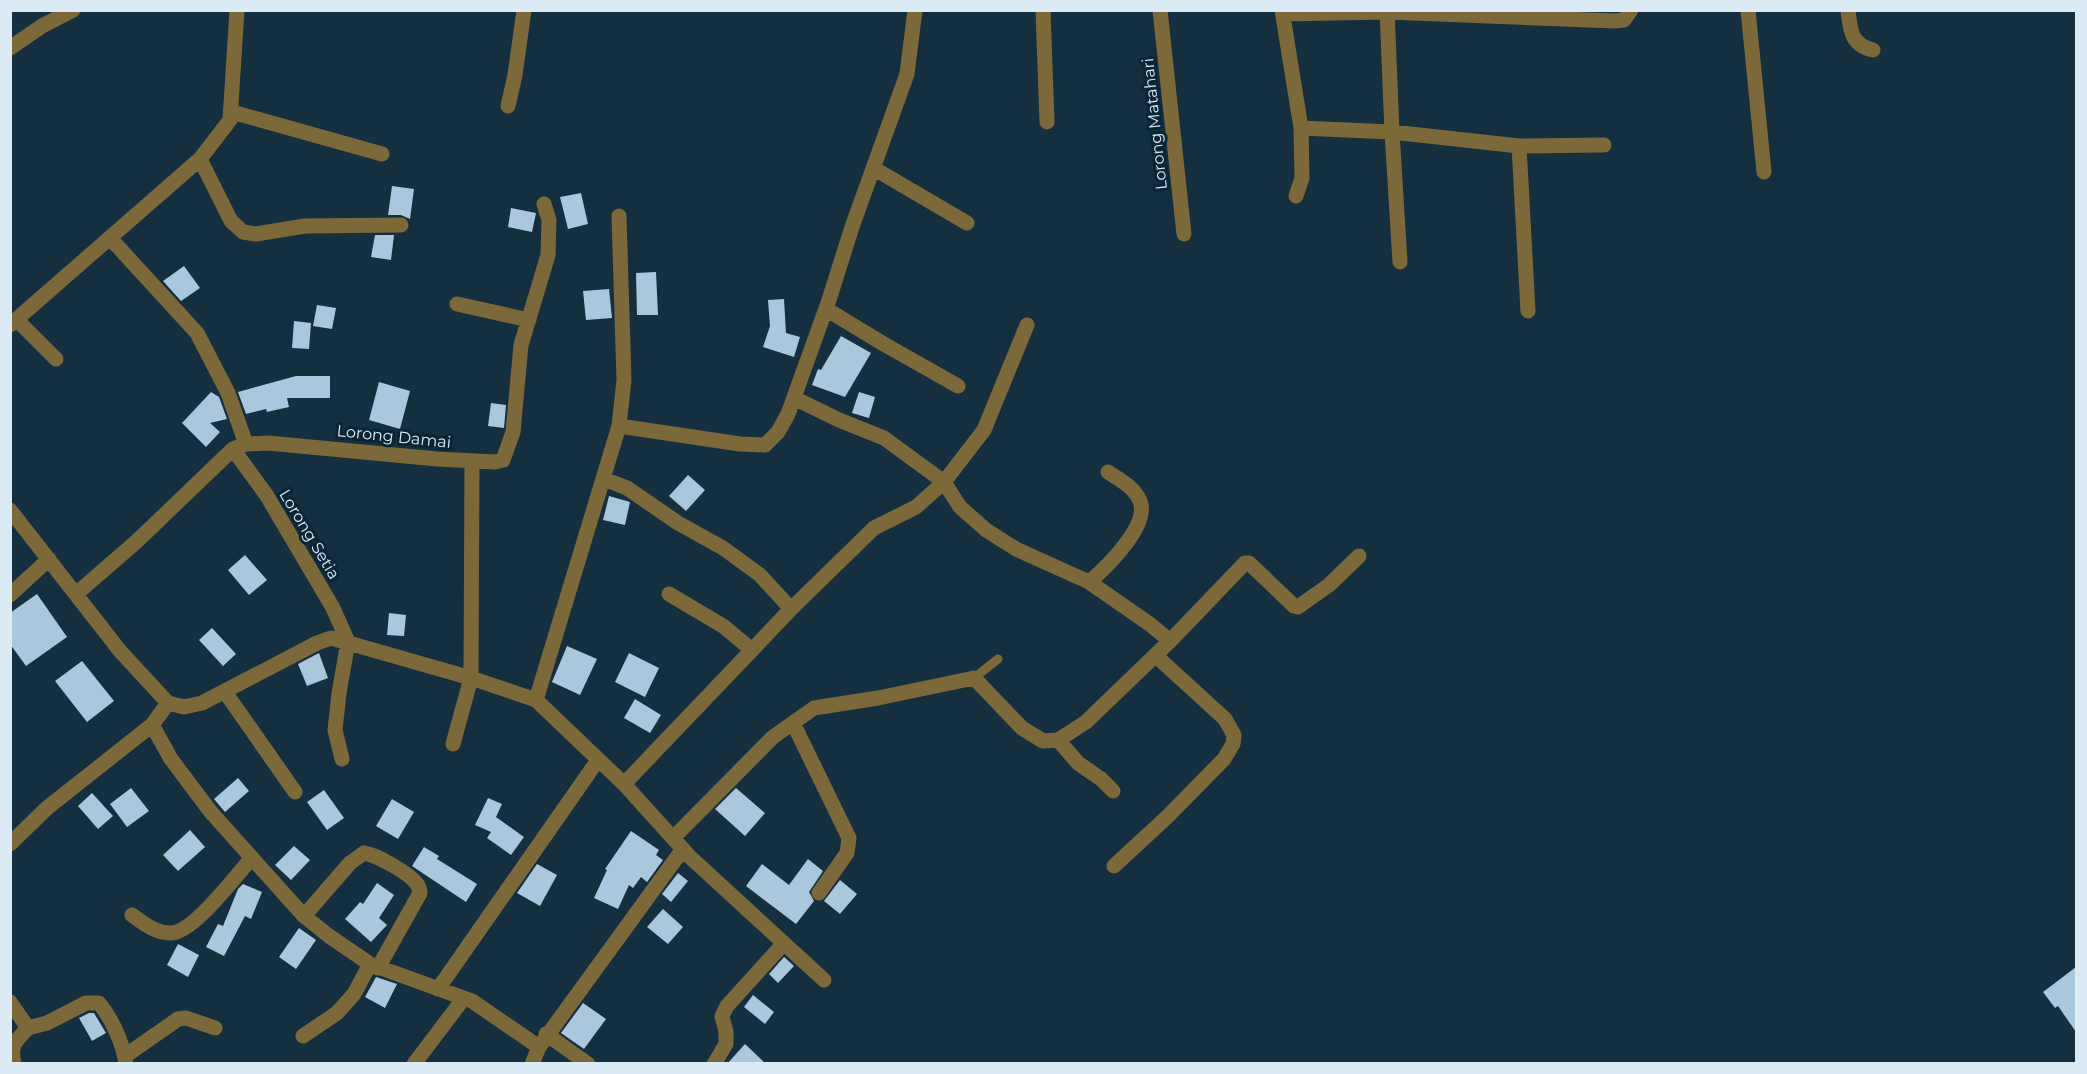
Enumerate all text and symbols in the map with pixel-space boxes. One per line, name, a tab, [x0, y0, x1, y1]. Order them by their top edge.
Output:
street label: Lorong Matahari	[1138, 57, 1171, 191]
street label: Lorong Damai	[336, 421, 452, 452]
street label: Lorong Setia	[275, 486, 344, 583]

